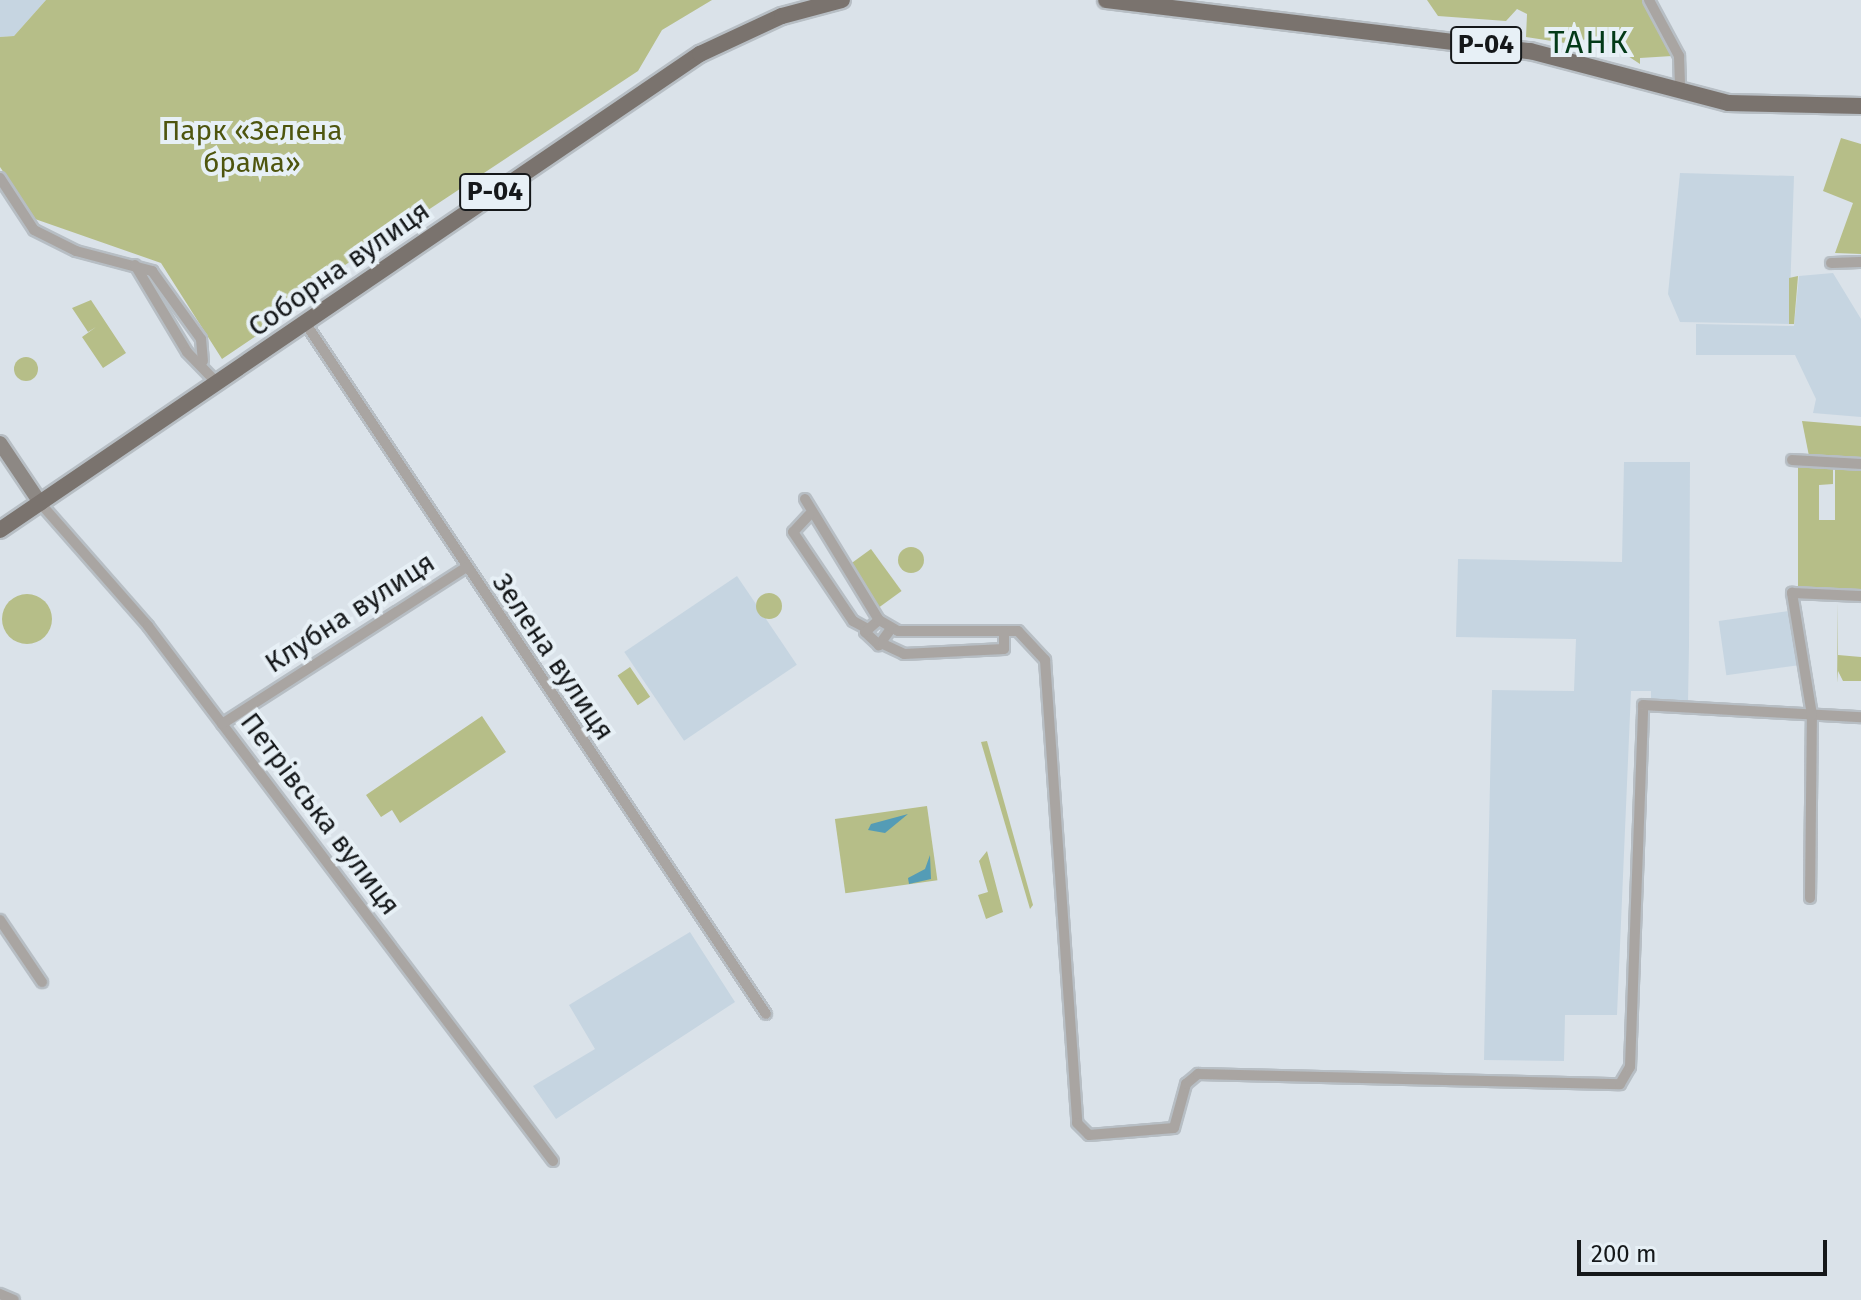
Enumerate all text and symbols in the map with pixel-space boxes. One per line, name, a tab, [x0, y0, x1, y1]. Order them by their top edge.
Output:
road number: Р-04	[1450, 23, 1522, 67]
district label: ТАНК	[1548, 23, 1630, 61]
park label: Парк «Зелена брама»	[161, 114, 343, 180]
road number: Р-04	[459, 170, 531, 214]
street label: Соборна вулиця	[242, 194, 436, 344]
street label: Клубна вулиця	[259, 546, 441, 680]
street label: Зелена вулиця	[485, 567, 621, 747]
street label: Петрівська вулиця	[233, 706, 407, 922]
scale bar	[1581, 1224, 1831, 1274]
text: 200 m	[1591, 1240, 1657, 1268]

